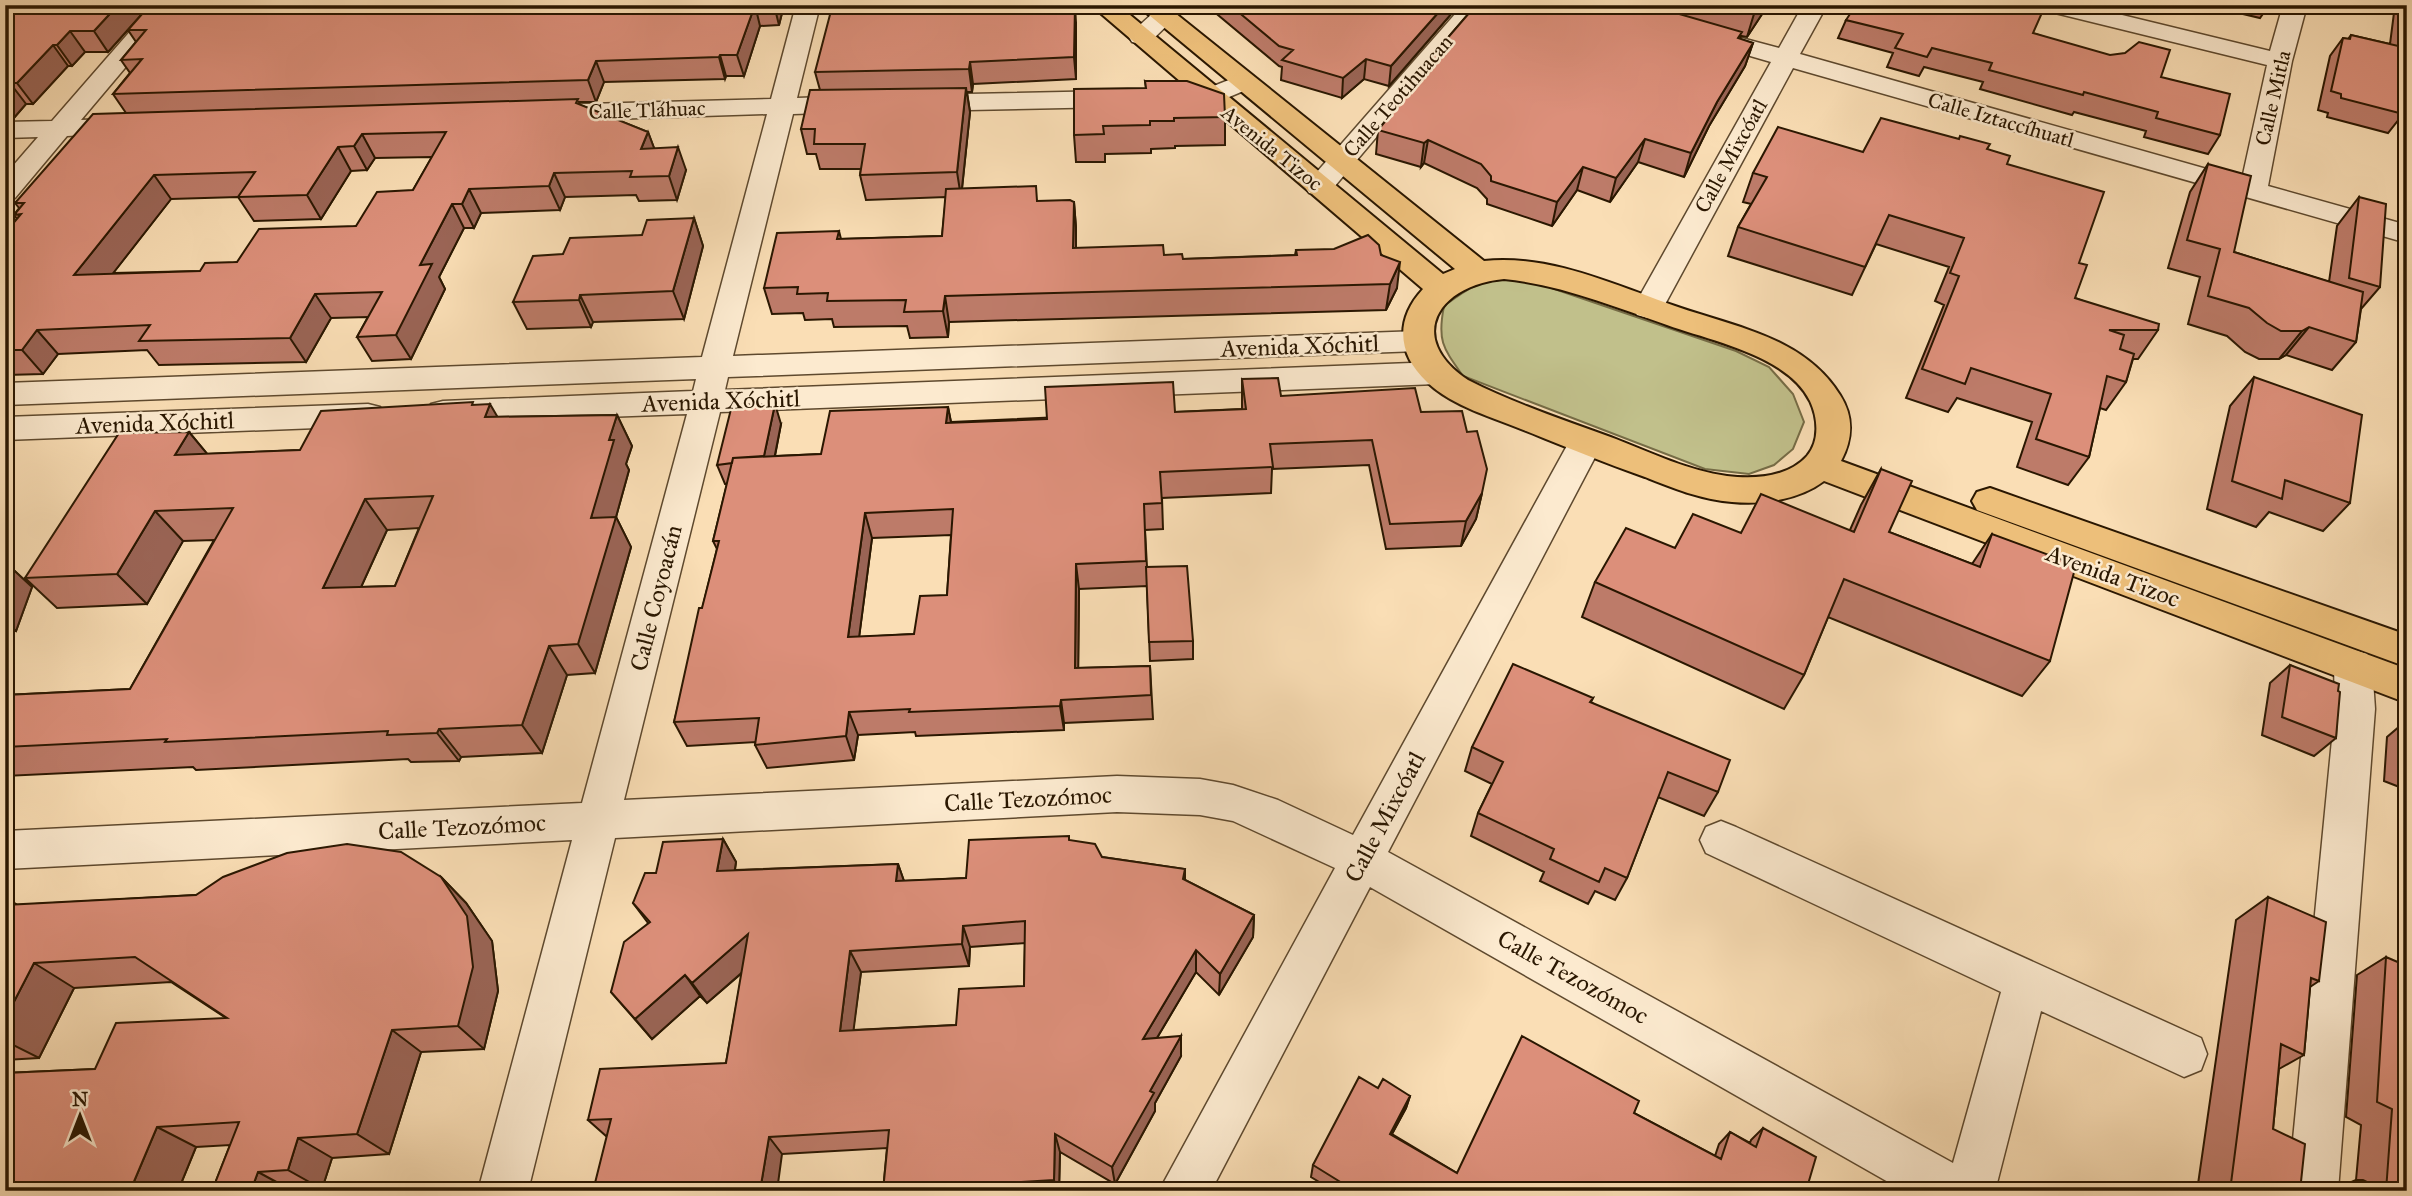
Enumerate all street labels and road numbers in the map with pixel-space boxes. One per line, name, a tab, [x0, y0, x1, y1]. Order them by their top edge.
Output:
street label: Calle Teotihuacan	[1338, 29, 1458, 163]
street label: Calle Mitla	[2249, 48, 2297, 148]
street label: Calle Iztaccíhuatl	[1925, 87, 2077, 153]
street label: Calle Mixcóatl	[1689, 94, 1773, 217]
street label: Calle Tláhuac	[588, 95, 706, 125]
street label: Avenida Tizoc	[1216, 99, 1328, 197]
street label: Avenida Xóchitl	[1219, 328, 1380, 364]
street label: Avenida Xóchitl	[640, 383, 801, 419]
street label: Avenida Xóchitl	[74, 405, 235, 441]
street label: Calle Coyoacán	[623, 522, 689, 674]
street label: Avenida Tizoc	[2041, 538, 2184, 614]
street label: Calle Mixcóatl	[1338, 746, 1432, 888]
street label: Calle Tezozómoc	[943, 780, 1113, 818]
street label: Calle Tezozómoc	[377, 808, 547, 846]
street label: Calle Tezozómoc	[1492, 923, 1654, 1031]

